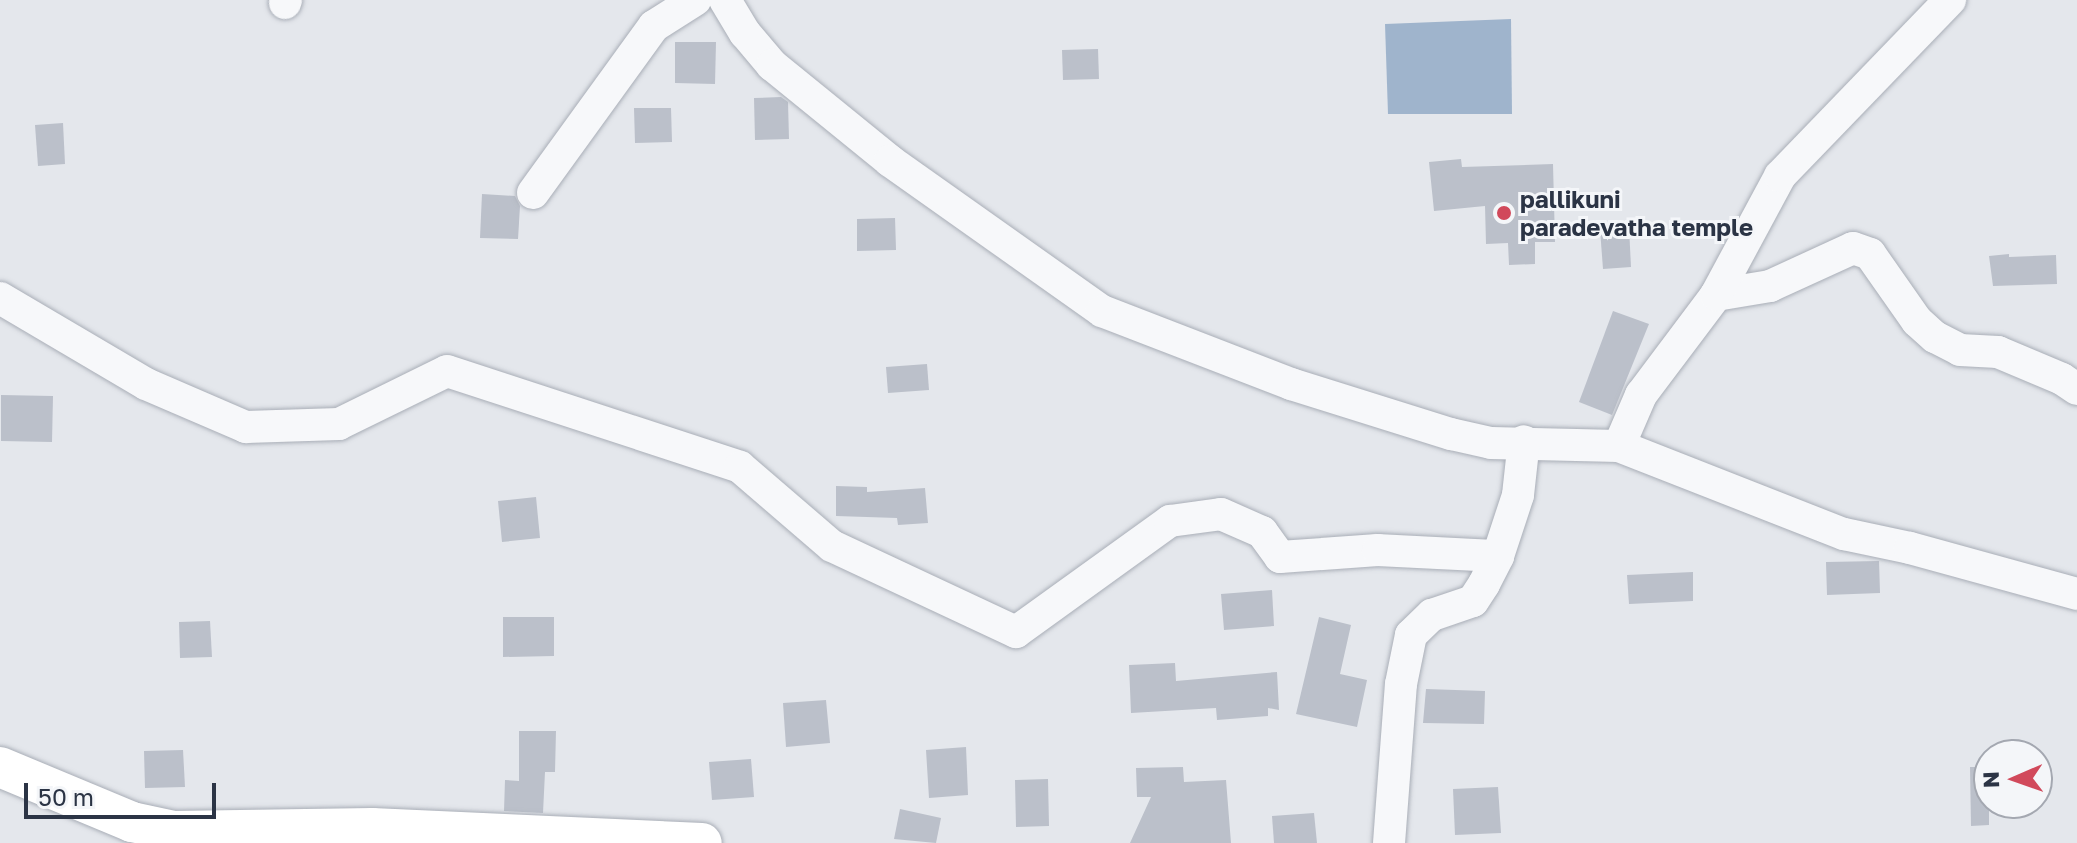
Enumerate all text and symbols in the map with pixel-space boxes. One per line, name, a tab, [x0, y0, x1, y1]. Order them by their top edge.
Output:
place label: pallikuni paradevatha temple	[1520, 185, 1753, 241]
marker: pallikuni paradevatha temple	[1495, 204, 1513, 222]
north arrow	[1973, 739, 2053, 819]
scale bar	[28, 767, 220, 817]
text: N	[1977, 771, 2004, 789]
text: 50 m	[38, 782, 94, 811]

